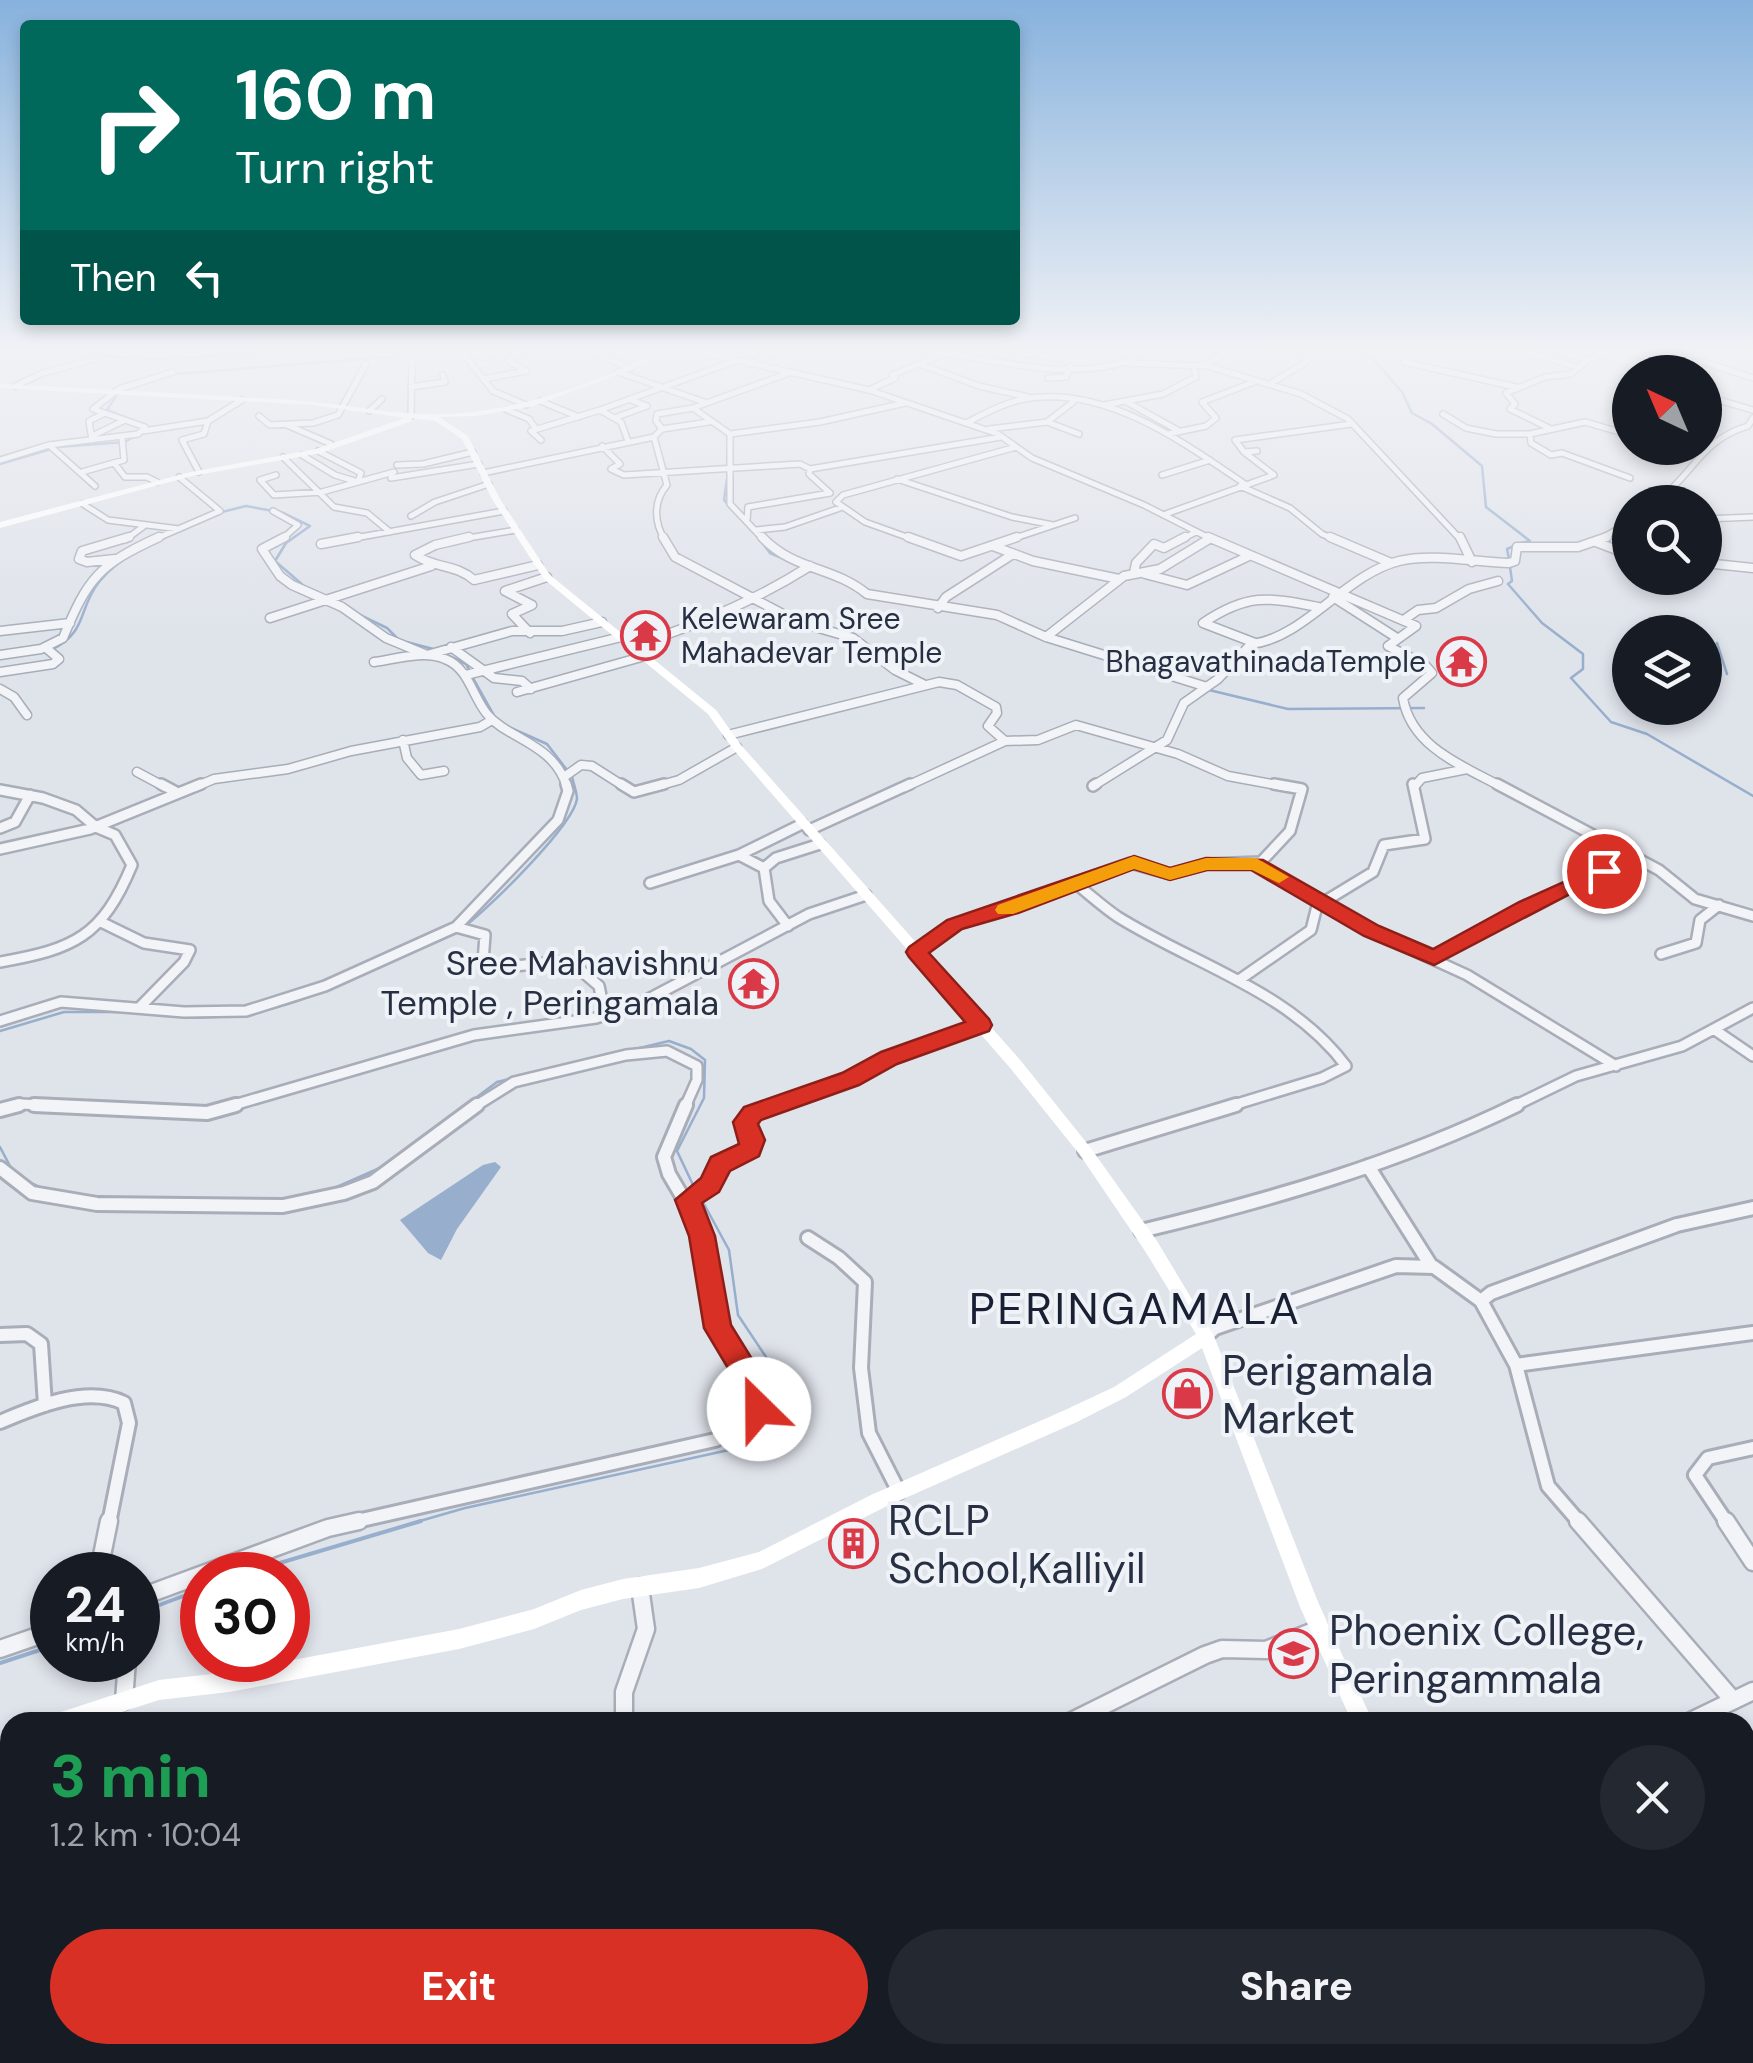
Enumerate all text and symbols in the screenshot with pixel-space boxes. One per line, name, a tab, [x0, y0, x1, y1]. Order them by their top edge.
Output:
text: 160 m	[235, 50, 436, 141]
icon: right	[70, 60, 200, 190]
text: Turn right	[235, 138, 434, 197]
icon: left	[177, 250, 232, 305]
text: Then	[70, 253, 157, 303]
north arrow	[1612, 355, 1722, 465]
map controls	[1612, 355, 1722, 725]
button: search	[1612, 485, 1722, 595]
place label: Kelewaram Sree Mahadevar Temple	[681, 599, 942, 672]
temple icon: Kelewaram Sree Mahadevar Temple	[620, 610, 672, 662]
button: layers	[1612, 615, 1722, 725]
temple icon: BhagavathinadaTemple	[1435, 636, 1487, 688]
place label: BhagavathinadaTemple	[1106, 642, 1426, 681]
pin	[1562, 829, 1647, 914]
icon: arrive	[1577, 844, 1632, 899]
place label: Sree Mahavishnu Temple , Peringamala	[381, 940, 719, 1026]
temple icon: Sree Mahavishnu Temple , Peringamala	[728, 957, 780, 1009]
district label: PERINGAMALA	[969, 1279, 1301, 1338]
place label: Perigamala Market	[1222, 1343, 1433, 1446]
position arrow	[707, 1357, 811, 1461]
shop icon: Perigamala Market	[1161, 1368, 1213, 1420]
place label: RCLP School,Kalliyil	[888, 1493, 1145, 1596]
building icon: RCLP School,Kalliyil	[827, 1518, 879, 1570]
speed limit sign: 30	[180, 1552, 310, 1682]
text: 24	[65, 1572, 126, 1638]
place label: Phoenix College, Peringammala	[1329, 1603, 1644, 1706]
text: km/h	[65, 1626, 125, 1659]
school or university icon: Phoenix College, Peringammala	[1268, 1628, 1320, 1680]
text: 3 min	[50, 1737, 211, 1816]
button: close	[1600, 1745, 1705, 1850]
text: 1.2 km · 10:04	[50, 1814, 241, 1856]
button: Exit	[50, 1929, 868, 2044]
button: Share	[888, 1929, 1705, 2044]

